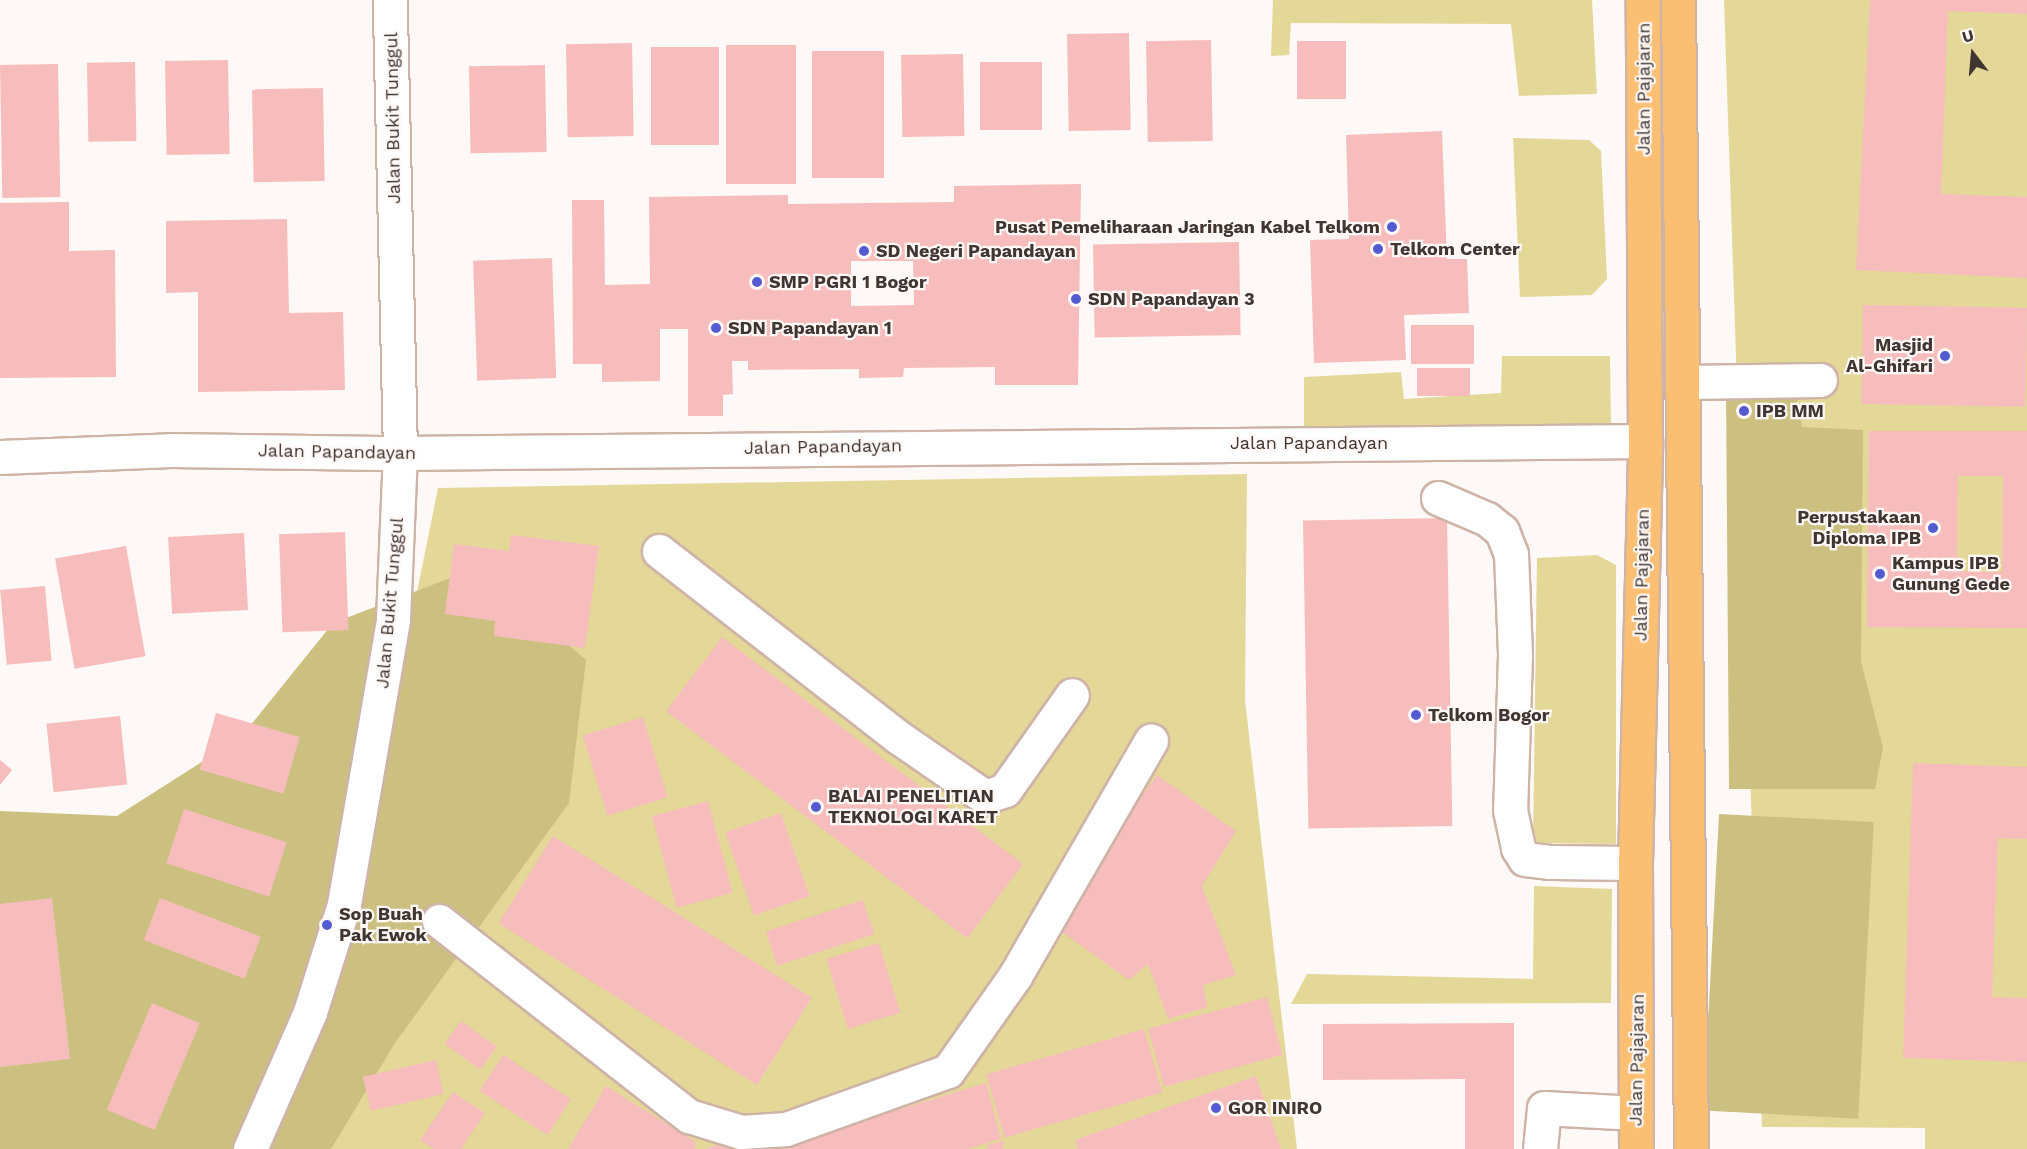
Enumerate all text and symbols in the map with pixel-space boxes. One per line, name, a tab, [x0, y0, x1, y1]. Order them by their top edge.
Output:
street label: Jalan Pajajaran	[1633, 23, 1655, 155]
north arrow	[1943, 24, 2003, 84]
text: U	[1960, 26, 1976, 47]
street label: Jalan Bukit Tunggul	[381, 32, 405, 204]
place label: Pusat Pemeliharaan Jaringan Kabel Telkom	[994, 216, 1380, 238]
marker: Pusat Pemeliharaan Jaringan Kabel Telkom	[1385, 220, 1399, 234]
place label: Telkom Center	[1390, 238, 1520, 260]
place label: SD Negeri Papandayan	[876, 240, 1076, 262]
marker: Telkom Center	[1371, 242, 1385, 256]
marker: SD Negeri Papandayan	[857, 244, 871, 258]
place label: SMP PGRI 1 Bogor	[769, 271, 927, 293]
marker: SMP PGRI 1 Bogor	[750, 275, 764, 289]
place label: SDN Papandayan 3	[1088, 288, 1255, 310]
marker: SDN Papandayan 3	[1069, 292, 1083, 306]
place label: SDN Papandayan 1	[728, 317, 892, 339]
marker: SDN Papandayan 1	[709, 321, 723, 335]
place label: Masjid Al-Ghifari	[1846, 335, 1933, 378]
marker: Masjid Al-Ghifari	[1938, 349, 1952, 363]
place label: IPB MM	[1756, 400, 1824, 422]
marker: IPB MM	[1737, 404, 1751, 418]
street label: Jalan Papandayan	[1230, 432, 1388, 454]
street label: Jalan Papandayan	[744, 435, 902, 459]
street label: Jalan Papandayan	[258, 440, 416, 464]
place label: Perpustakaan Diploma IPB	[1797, 507, 1921, 550]
street label: Jalan Pajajaran	[1630, 509, 1654, 641]
street label: Jalan Bukit Tunggul	[372, 516, 408, 690]
marker: Perpustakaan Diploma IPB	[1926, 521, 1940, 535]
place label: Kampus IPB Gunung Gede	[1892, 553, 2010, 596]
marker: Kampus IPB Gunung Gede	[1873, 567, 1887, 581]
place label: Telkom Bogor	[1428, 704, 1550, 726]
marker: Telkom Bogor	[1409, 708, 1423, 722]
place label: BALAI PENELITIAN TEKNOLOGI KARET	[828, 786, 998, 828]
marker: BALAI PENELITIAN TEKNOLOGI KARET	[809, 800, 823, 814]
place label: Sop Buah Pak Ewok	[339, 904, 427, 946]
marker: Sop Buah Pak Ewok	[320, 918, 334, 932]
street label: Jalan Pajajaran	[1625, 994, 1649, 1126]
place label: GOR INIRO	[1228, 1097, 1322, 1119]
marker: GOR INIRO	[1209, 1101, 1223, 1115]

